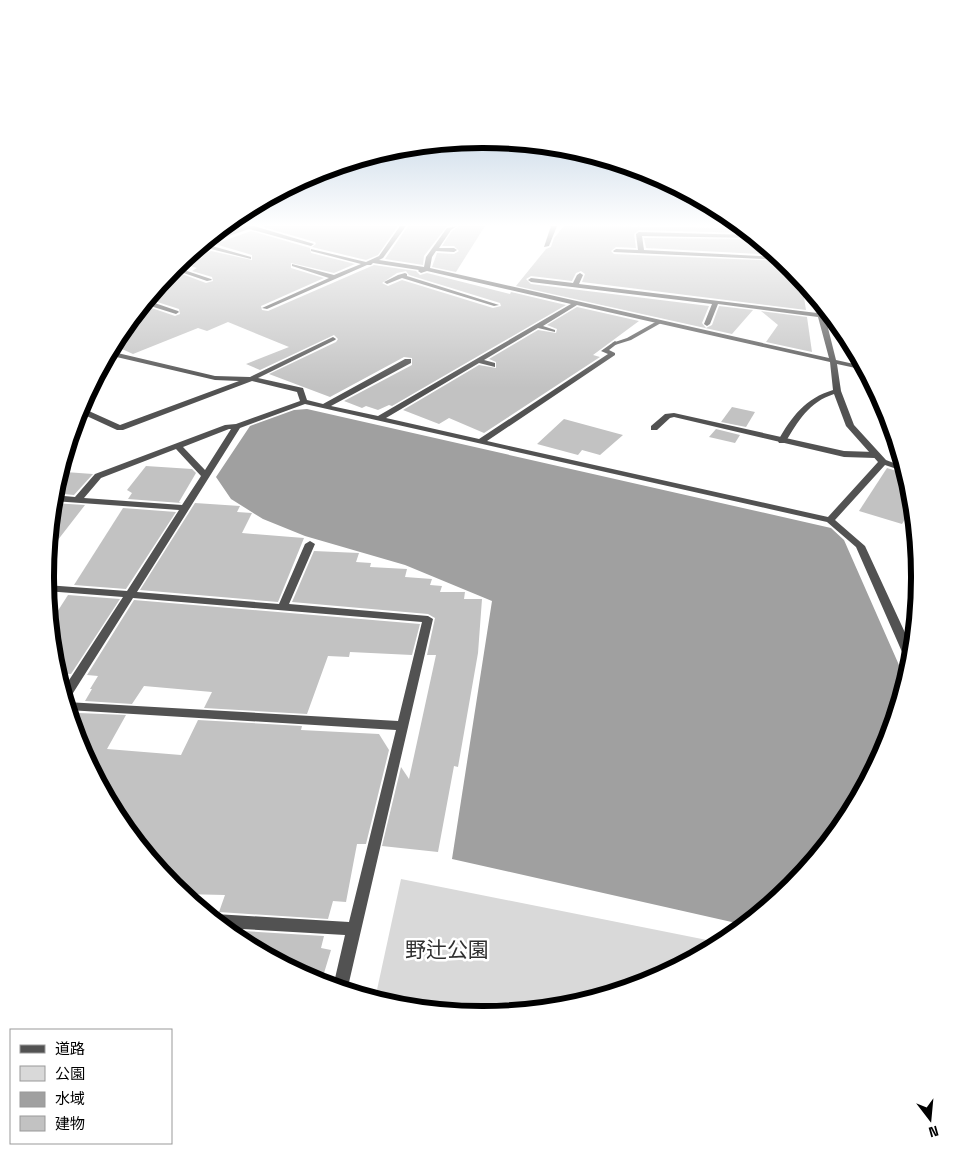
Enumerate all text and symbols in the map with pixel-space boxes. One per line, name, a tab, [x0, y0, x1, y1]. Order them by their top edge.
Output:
park label: 野辻公園	[405, 936, 489, 963]
legend	[10, 1029, 172, 1144]
text: 道路	[55, 1039, 85, 1058]
text: 公園	[55, 1064, 85, 1083]
text: 水域	[55, 1089, 85, 1108]
north arrow	[905, 1094, 955, 1144]
text: 建物	[55, 1114, 85, 1133]
text: N	[927, 1122, 941, 1141]

